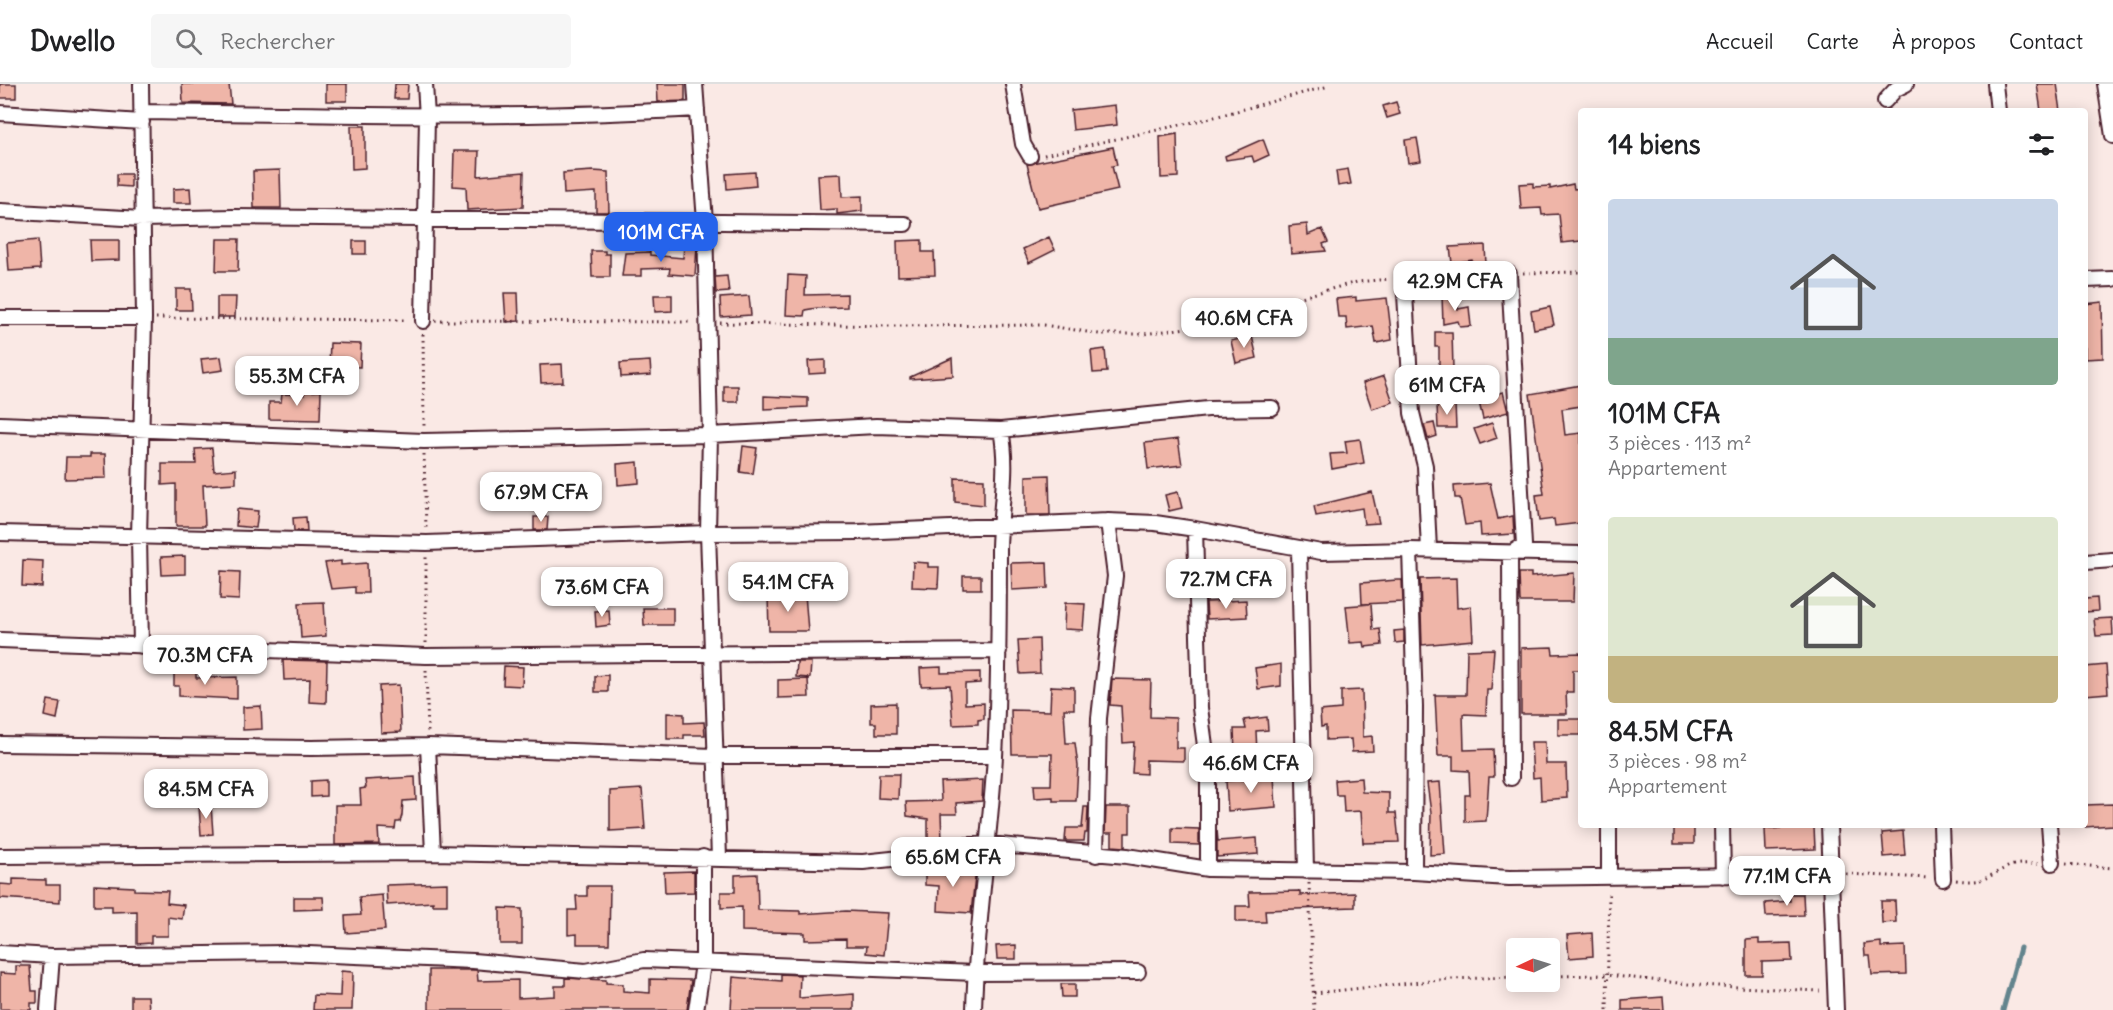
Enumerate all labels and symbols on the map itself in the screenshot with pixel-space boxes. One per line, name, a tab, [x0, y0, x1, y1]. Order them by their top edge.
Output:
pin: 101M CFA	[599, 212, 723, 263]
pin: 42.9M CFA	[1386, 261, 1524, 312]
pin: 40.6M CFA	[1175, 298, 1313, 349]
pin: 55.3M CFA	[228, 356, 366, 407]
pin: 61M CFA	[1392, 365, 1502, 416]
pin: 67.9M CFA	[472, 472, 610, 523]
pin: 72.7M CFA	[1157, 559, 1295, 610]
pin: 54.1M CFA	[719, 562, 857, 613]
pin: 73.6M CFA	[533, 567, 671, 618]
pin: 70.3M CFA	[136, 635, 274, 686]
pin: 46.6M CFA	[1182, 743, 1320, 794]
pin: 84.5M CFA	[137, 769, 275, 820]
pin: 65.6M CFA	[884, 837, 1022, 888]
pin: 77.1M CFA	[1718, 856, 1856, 907]
north arrow	[1506, 938, 1560, 992]

